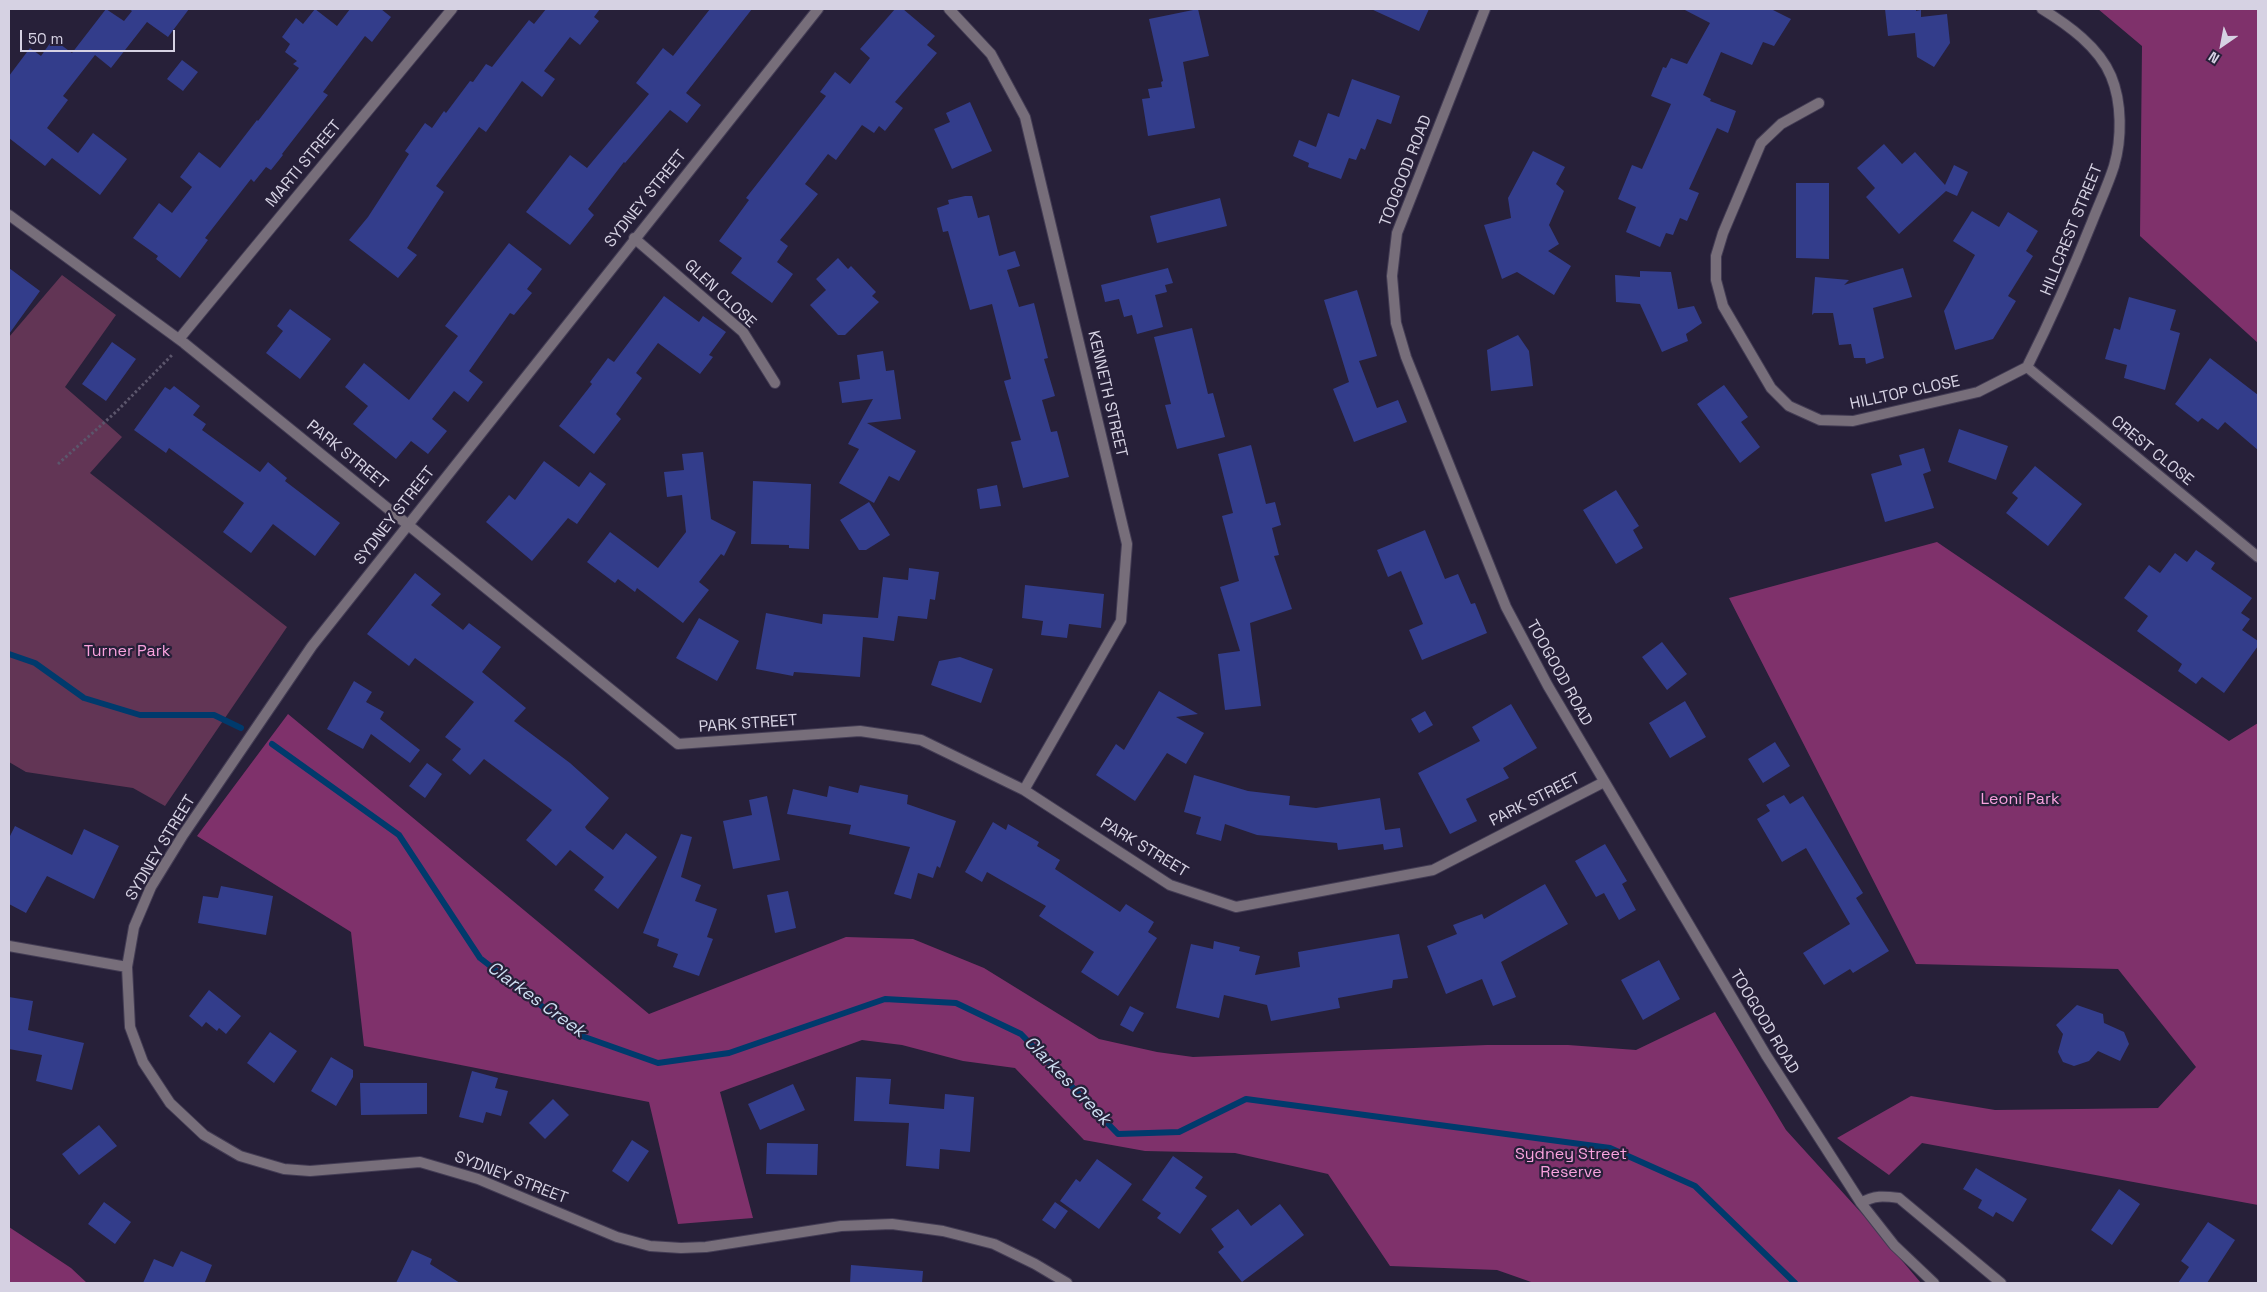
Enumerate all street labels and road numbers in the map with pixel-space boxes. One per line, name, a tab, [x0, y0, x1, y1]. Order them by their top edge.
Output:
street label: TOOGOOD ROAD	[1376, 113, 1436, 229]
street label: MARTI STREET	[262, 117, 346, 211]
street label: SYDNEY STREET	[601, 146, 691, 252]
street label: HILLCREST STREET	[2037, 161, 2107, 299]
street label: GLEN CLOSE	[680, 256, 760, 332]
street label: KENNETH STREET	[1083, 329, 1131, 459]
street label: HILLTOP CLOSE	[1848, 372, 1962, 414]
street label: CREST CLOSE	[2107, 412, 2197, 490]
street label: PARK STREET	[302, 416, 392, 494]
street label: SYDNEY STREET	[351, 463, 439, 569]
street label: TOOGOOD ROAD	[1522, 617, 1596, 729]
street label: PARK STREET	[698, 711, 798, 737]
street label: PARK STREET	[1487, 769, 1583, 831]
street label: SYDNEY STREET	[122, 792, 200, 904]
street label: PARK STREET	[1097, 814, 1191, 882]
street label: TOOGOOD ROAD	[1725, 967, 1803, 1077]
street label: SYDNEY STREET	[452, 1148, 570, 1208]

